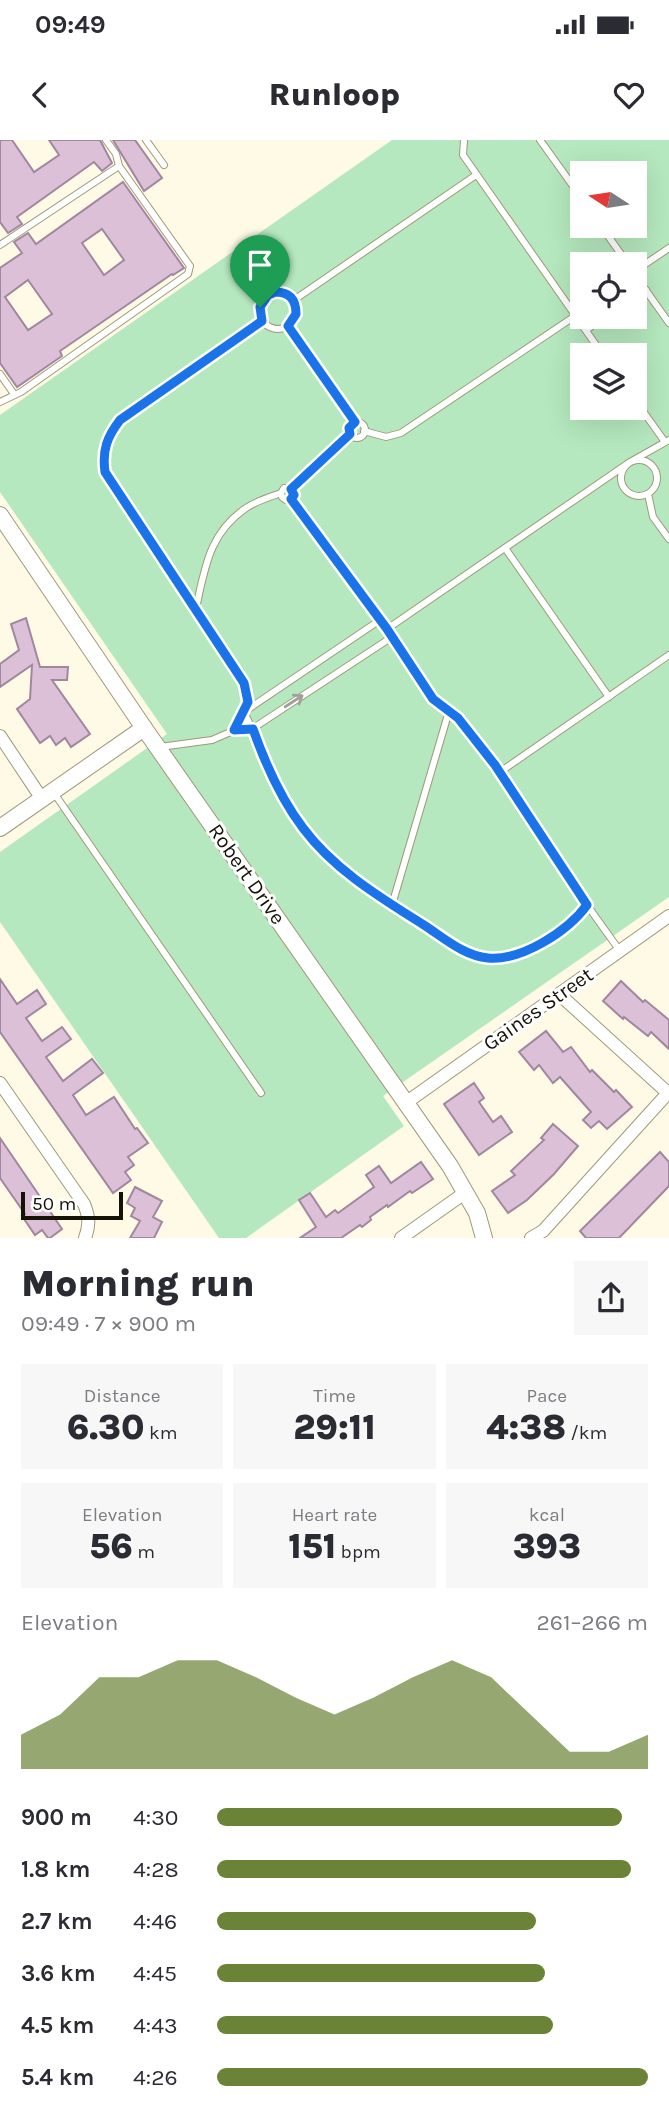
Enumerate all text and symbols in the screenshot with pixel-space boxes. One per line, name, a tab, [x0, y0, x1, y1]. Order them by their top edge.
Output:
text: 09:49	[35, 9, 106, 40]
icon: back	[21, 76, 59, 114]
text: Runloop	[269, 76, 400, 113]
icon: heart	[610, 76, 648, 114]
north arrow	[570, 161, 648, 238]
map controls	[570, 161, 647, 420]
pin	[230, 235, 290, 307]
icon: arrive	[241, 246, 279, 284]
button: locate	[570, 252, 647, 329]
button: layers	[570, 343, 647, 420]
one-way arrow	[284, 694, 304, 708]
street label: Robert Drive	[204, 819, 290, 929]
street label: Gaines Street	[478, 962, 598, 1056]
scale bar	[21, 1189, 122, 1221]
text: 50 m	[32, 1193, 76, 1215]
text: Morning run	[21, 1261, 255, 1306]
button: share	[574, 1261, 648, 1335]
text: 09:49 · 7 × 900 m	[21, 1310, 196, 1337]
text: Distance	[84, 1385, 161, 1407]
text: Time	[313, 1385, 356, 1407]
text: Pace	[527, 1385, 567, 1407]
text: 6.30	[67, 1407, 145, 1448]
text: 29:11	[293, 1407, 376, 1448]
text: 4:38	[486, 1407, 566, 1448]
text: km	[145, 1422, 178, 1444]
text: /km	[566, 1422, 607, 1444]
text: Elevation	[82, 1504, 162, 1526]
text: Heart rate	[292, 1504, 377, 1526]
text: kcal	[529, 1504, 565, 1526]
text: 56	[89, 1526, 133, 1567]
text: 151	[288, 1526, 336, 1567]
text: 393	[513, 1526, 581, 1567]
text: m	[133, 1541, 155, 1563]
text: bpm	[336, 1541, 381, 1563]
text: Elevation	[21, 1609, 118, 1636]
text: 261–266 m	[536, 1609, 648, 1636]
text: 900 m	[21, 1804, 92, 1831]
text: 4:30	[133, 1804, 178, 1831]
text: 1.8 km	[21, 1856, 90, 1883]
text: 4:28	[133, 1856, 179, 1883]
text: 2.7 km	[21, 1908, 93, 1935]
text: 4:46	[133, 1908, 177, 1935]
text: 3.6 km	[21, 1960, 95, 1987]
text: 4:45	[133, 1960, 177, 1987]
text: 4.5 km	[21, 2012, 94, 2039]
text: 4:43	[133, 2012, 178, 2039]
text: 5.4 km	[21, 2064, 94, 2091]
text: 4:26	[133, 2064, 178, 2091]

